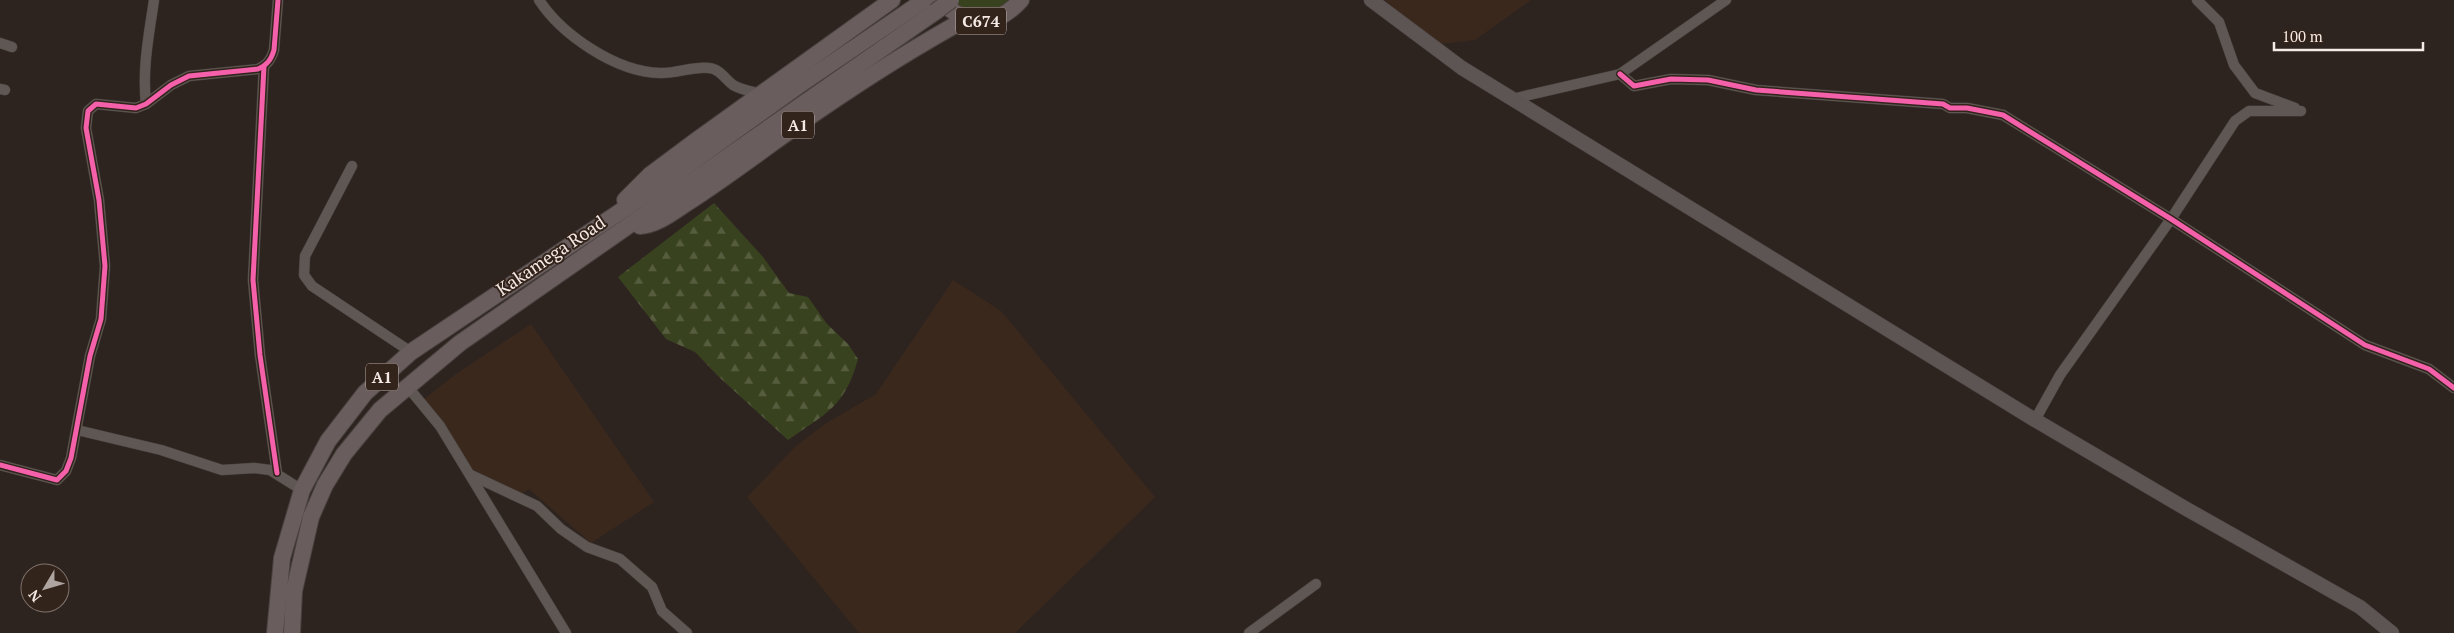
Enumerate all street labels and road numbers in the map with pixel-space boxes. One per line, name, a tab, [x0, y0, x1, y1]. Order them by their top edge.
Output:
road number: C674	[956, 8, 1006, 34]
road number: A1	[782, 112, 814, 138]
street label: Kakamega Road	[491, 210, 610, 301]
road number: A1	[366, 364, 398, 391]

